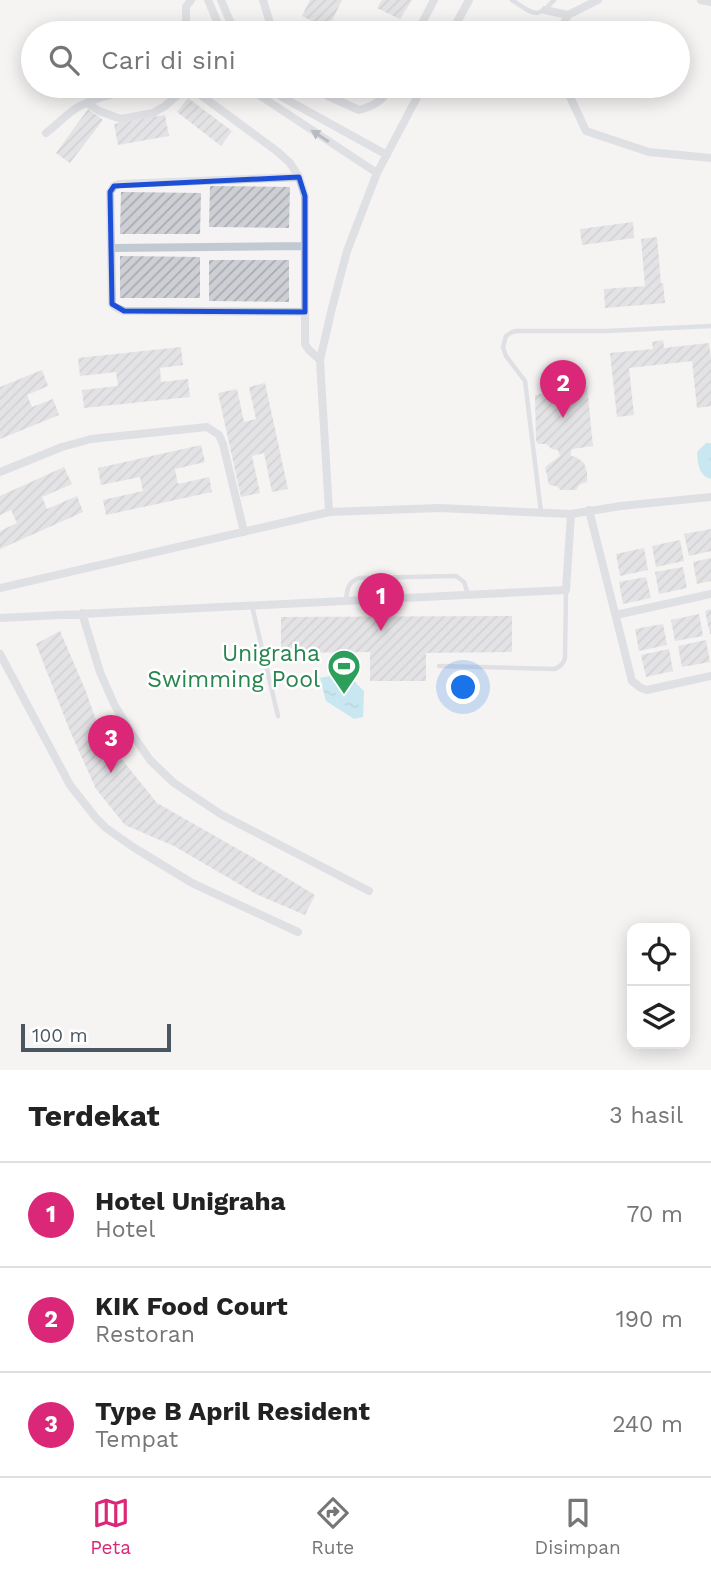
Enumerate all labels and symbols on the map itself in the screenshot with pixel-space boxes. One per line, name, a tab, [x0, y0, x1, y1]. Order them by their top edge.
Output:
one-way arrow	[310, 129, 330, 142]
pin: 2	[540, 360, 586, 418]
pin: 1	[358, 573, 404, 631]
place label: Unigraha Swimming Pool	[147, 640, 320, 693]
sports icon: Unigraha Swimming Pool	[325, 647, 363, 696]
your location	[446, 670, 480, 704]
pin: 3	[88, 715, 134, 773]
scale bar	[21, 1021, 172, 1053]

